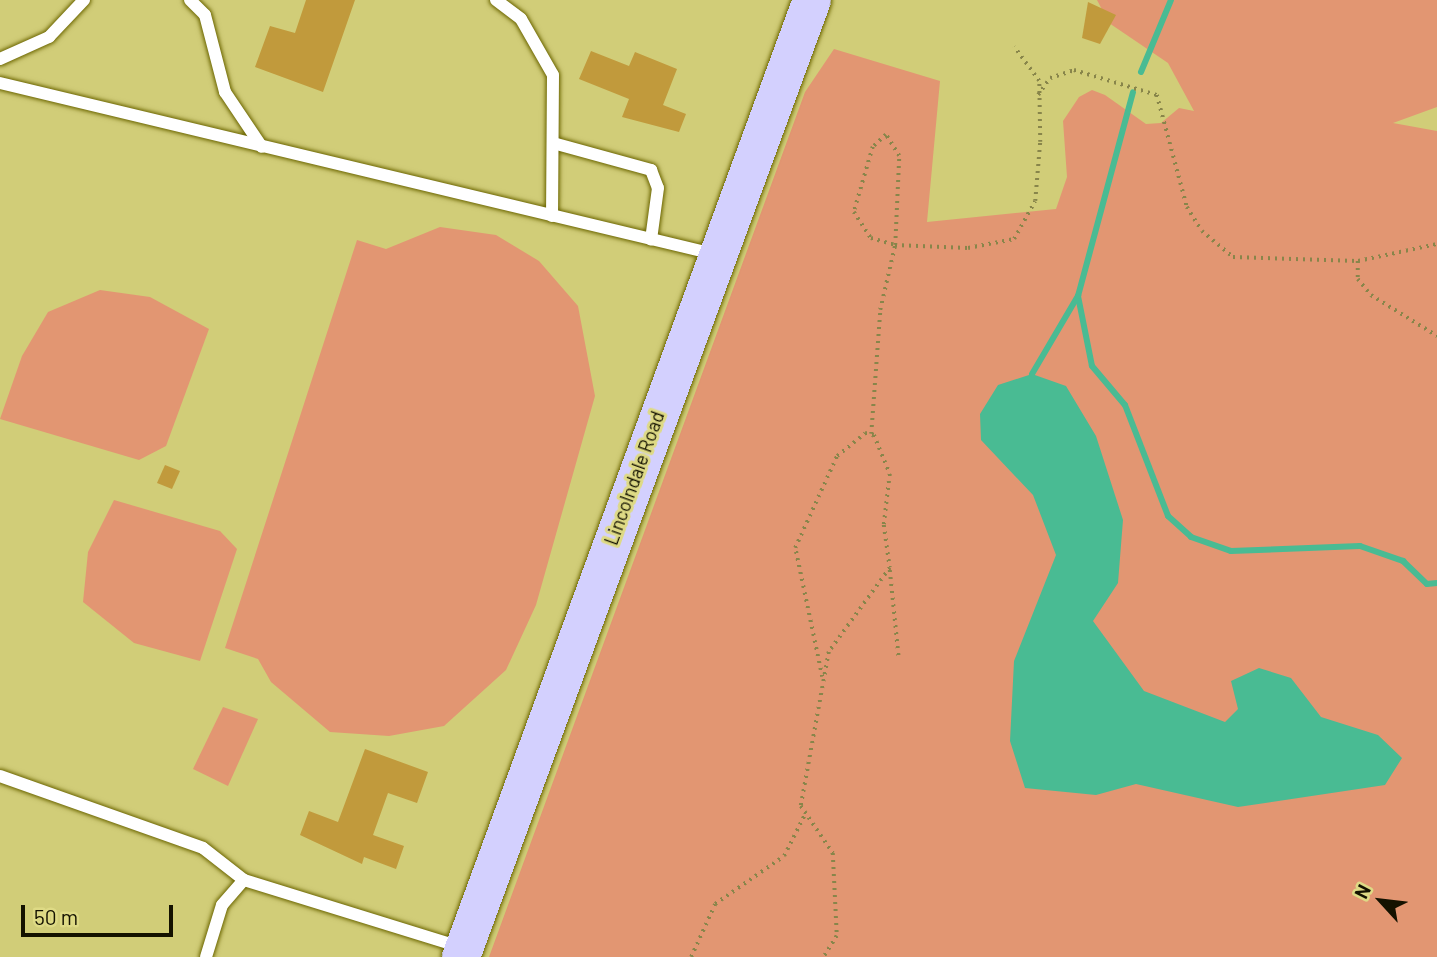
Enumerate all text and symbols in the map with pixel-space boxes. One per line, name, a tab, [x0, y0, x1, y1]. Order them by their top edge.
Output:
street label: Lincolndale Road	[599, 408, 669, 548]
north arrow	[1346, 866, 1416, 936]
text: N	[1349, 880, 1375, 902]
scale bar	[24, 890, 177, 934]
text: 50 m	[34, 904, 78, 929]

